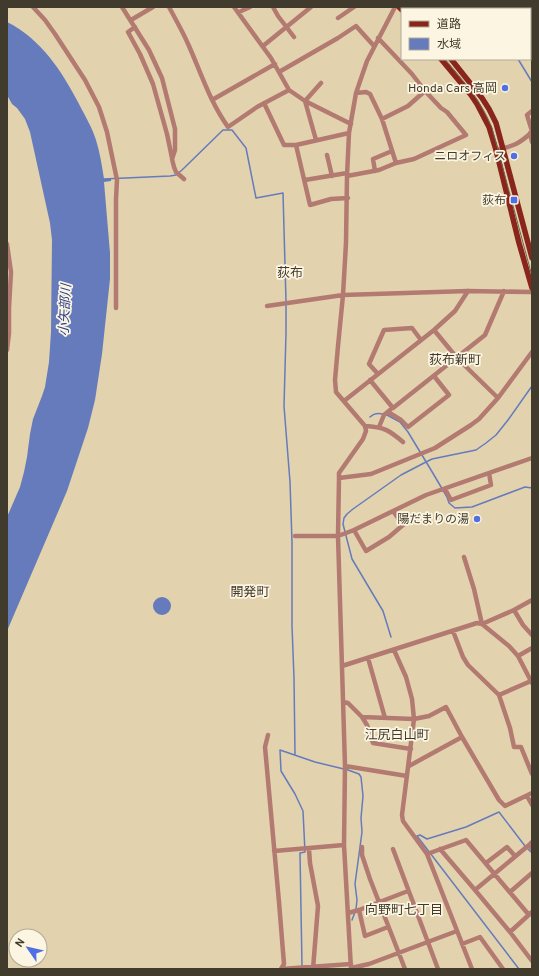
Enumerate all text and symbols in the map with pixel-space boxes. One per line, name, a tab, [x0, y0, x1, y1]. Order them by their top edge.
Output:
legend	[401, 8, 531, 60]
text: 道路	[437, 17, 461, 33]
text: 水域	[437, 37, 461, 53]
place label: Honda Cars 高岡	[408, 81, 497, 97]
marker: Honda Cars 高岡	[500, 83, 510, 93]
place label: ニロオフィス	[434, 149, 506, 165]
marker: ニロオフィス	[509, 151, 519, 161]
place label: 荻布	[482, 193, 506, 209]
marker: 荻布	[509, 195, 519, 205]
district label: 荻布	[277, 266, 303, 282]
water label: 小矢部川	[57, 282, 75, 336]
district label: 荻布新町	[429, 353, 481, 369]
place label: 陽だまりの湯	[397, 512, 469, 528]
marker: 陽だまりの湯	[472, 514, 482, 524]
district label: 開発町	[230, 585, 270, 601]
district label: 江尻白山町	[364, 727, 430, 744]
district label: 向野町七丁目	[365, 902, 443, 919]
north arrow	[8, 928, 48, 968]
text: N	[13, 936, 29, 950]

